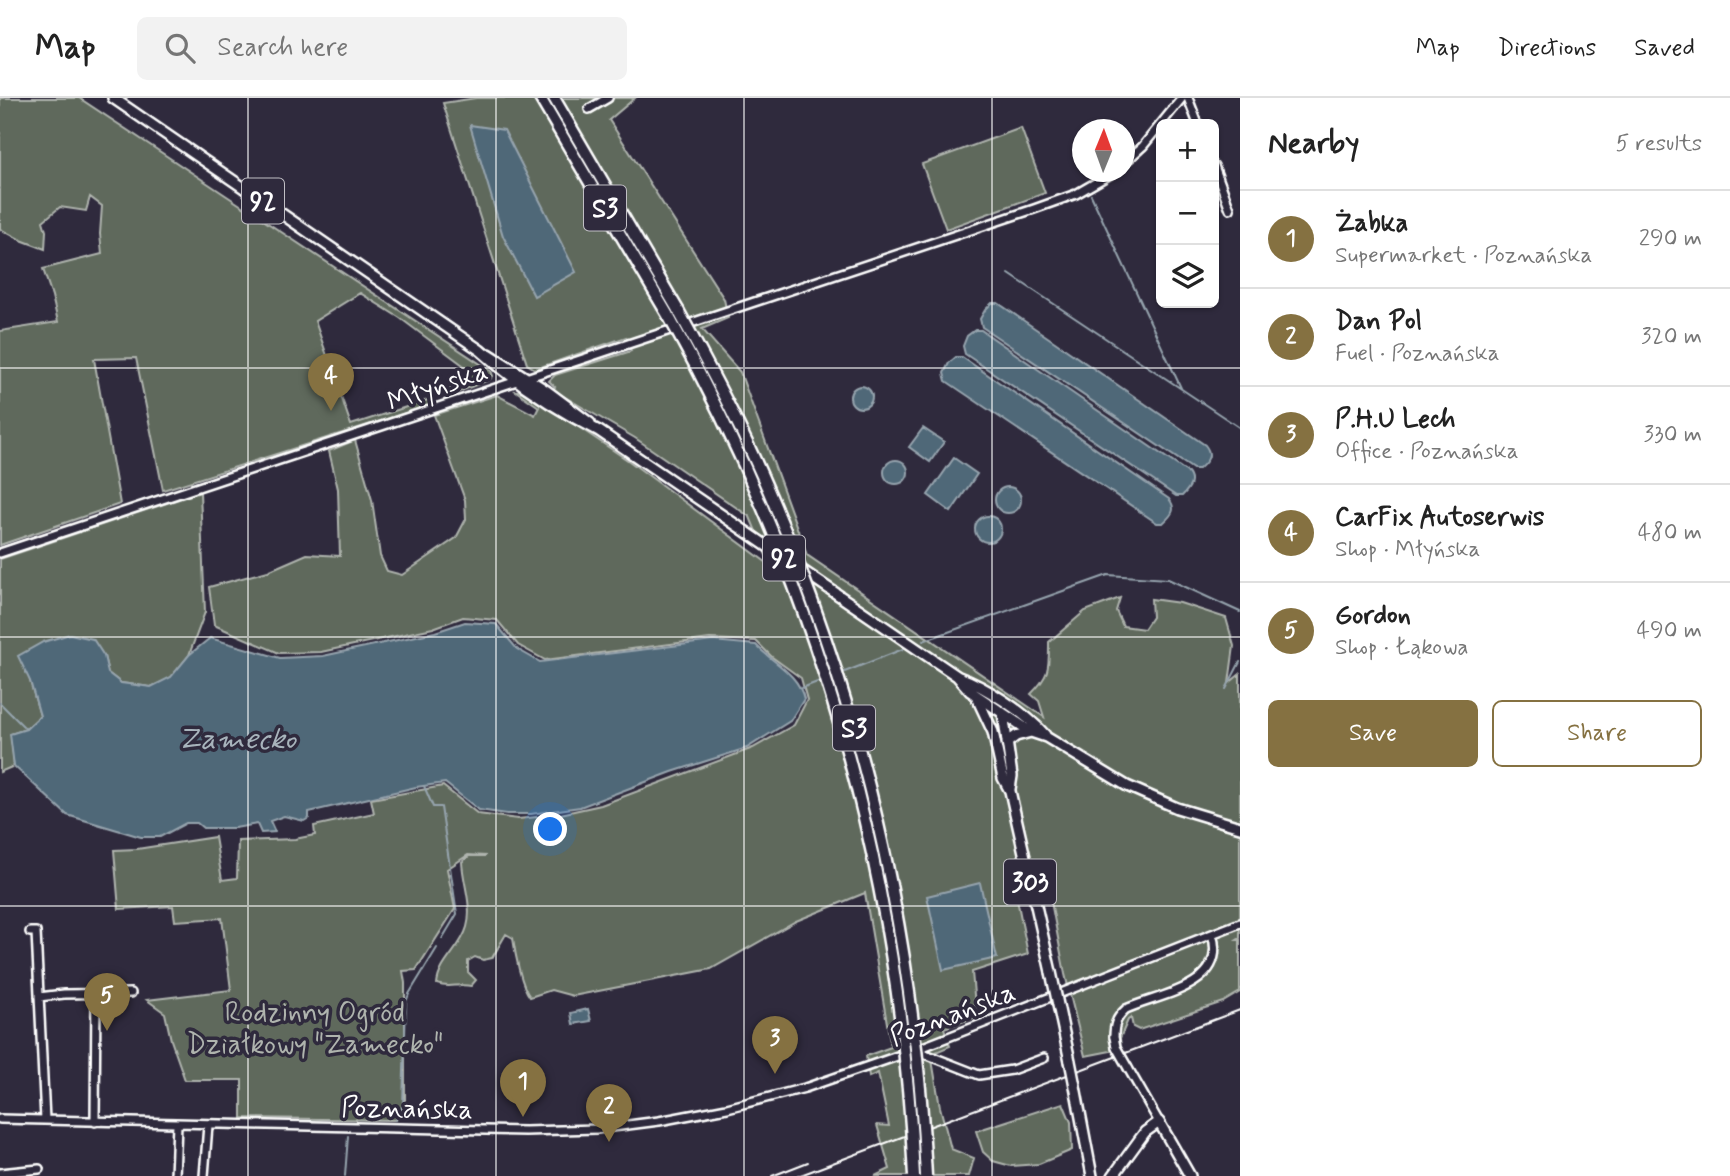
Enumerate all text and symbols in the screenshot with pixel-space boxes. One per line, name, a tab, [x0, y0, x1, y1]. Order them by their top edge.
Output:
search box	[137, 17, 627, 80]
text: Map	[35, 26, 95, 70]
icon: search	[161, 29, 199, 67]
text: Search here	[217, 31, 348, 65]
text: Map	[1416, 33, 1460, 64]
text: Directions	[1498, 33, 1596, 64]
text: Saved	[1634, 33, 1695, 64]
north arrow	[1072, 119, 1135, 182]
map controls	[1156, 119, 1219, 308]
button: +	[1156, 119, 1219, 182]
text: Nearby	[1268, 124, 1359, 163]
text: 5 results	[1616, 129, 1702, 159]
road number: 92	[242, 178, 284, 223]
button: −	[1156, 182, 1219, 245]
road number: S3	[584, 186, 626, 230]
text: Żabka	[1335, 207, 1408, 241]
text: 1	[1286, 224, 1296, 254]
text: 290 m	[1639, 224, 1702, 254]
text: Supermarket · Poznańska	[1335, 241, 1592, 271]
button: layers	[1156, 245, 1219, 308]
text: Dan Pol	[1335, 305, 1422, 339]
text: 2	[1285, 322, 1297, 352]
text: 320 m	[1641, 322, 1702, 352]
text: Fuel · Poznańska	[1335, 339, 1500, 369]
pin: 4	[308, 353, 354, 411]
street label: Młyńska	[383, 353, 493, 422]
text: P.H.U Lech	[1335, 403, 1456, 437]
text: 3	[1286, 420, 1296, 450]
text: 330 m	[1644, 420, 1702, 450]
text: Office · Poznańska	[1335, 437, 1518, 467]
text: CarFix Autoserwis	[1335, 501, 1544, 535]
text: 4	[1284, 518, 1298, 548]
text: 480 m	[1638, 518, 1702, 548]
road number: 92	[763, 535, 805, 580]
text: Shop · Młyńska	[1335, 535, 1480, 565]
text: Gordon	[1335, 599, 1411, 633]
text: 5	[1284, 616, 1298, 646]
text: 490 m	[1637, 616, 1702, 646]
text: Shop · Łąkowa	[1335, 633, 1468, 663]
button: Save	[1268, 700, 1478, 767]
button: Share	[1492, 700, 1702, 767]
road number: S3	[833, 706, 875, 750]
water label: Zamecko	[178, 720, 297, 759]
your location	[533, 812, 567, 846]
road number: 303	[1004, 860, 1056, 904]
pin: 5	[84, 973, 130, 1031]
street label: Poznańska	[885, 974, 1021, 1056]
park label: Rodzinny Ogród Działkowy "Zamecko"	[187, 995, 443, 1064]
pin: 3	[752, 1016, 798, 1074]
pin: 1	[500, 1059, 546, 1117]
pin: 2	[586, 1084, 632, 1142]
street label: Poznańska	[341, 1090, 473, 1129]

